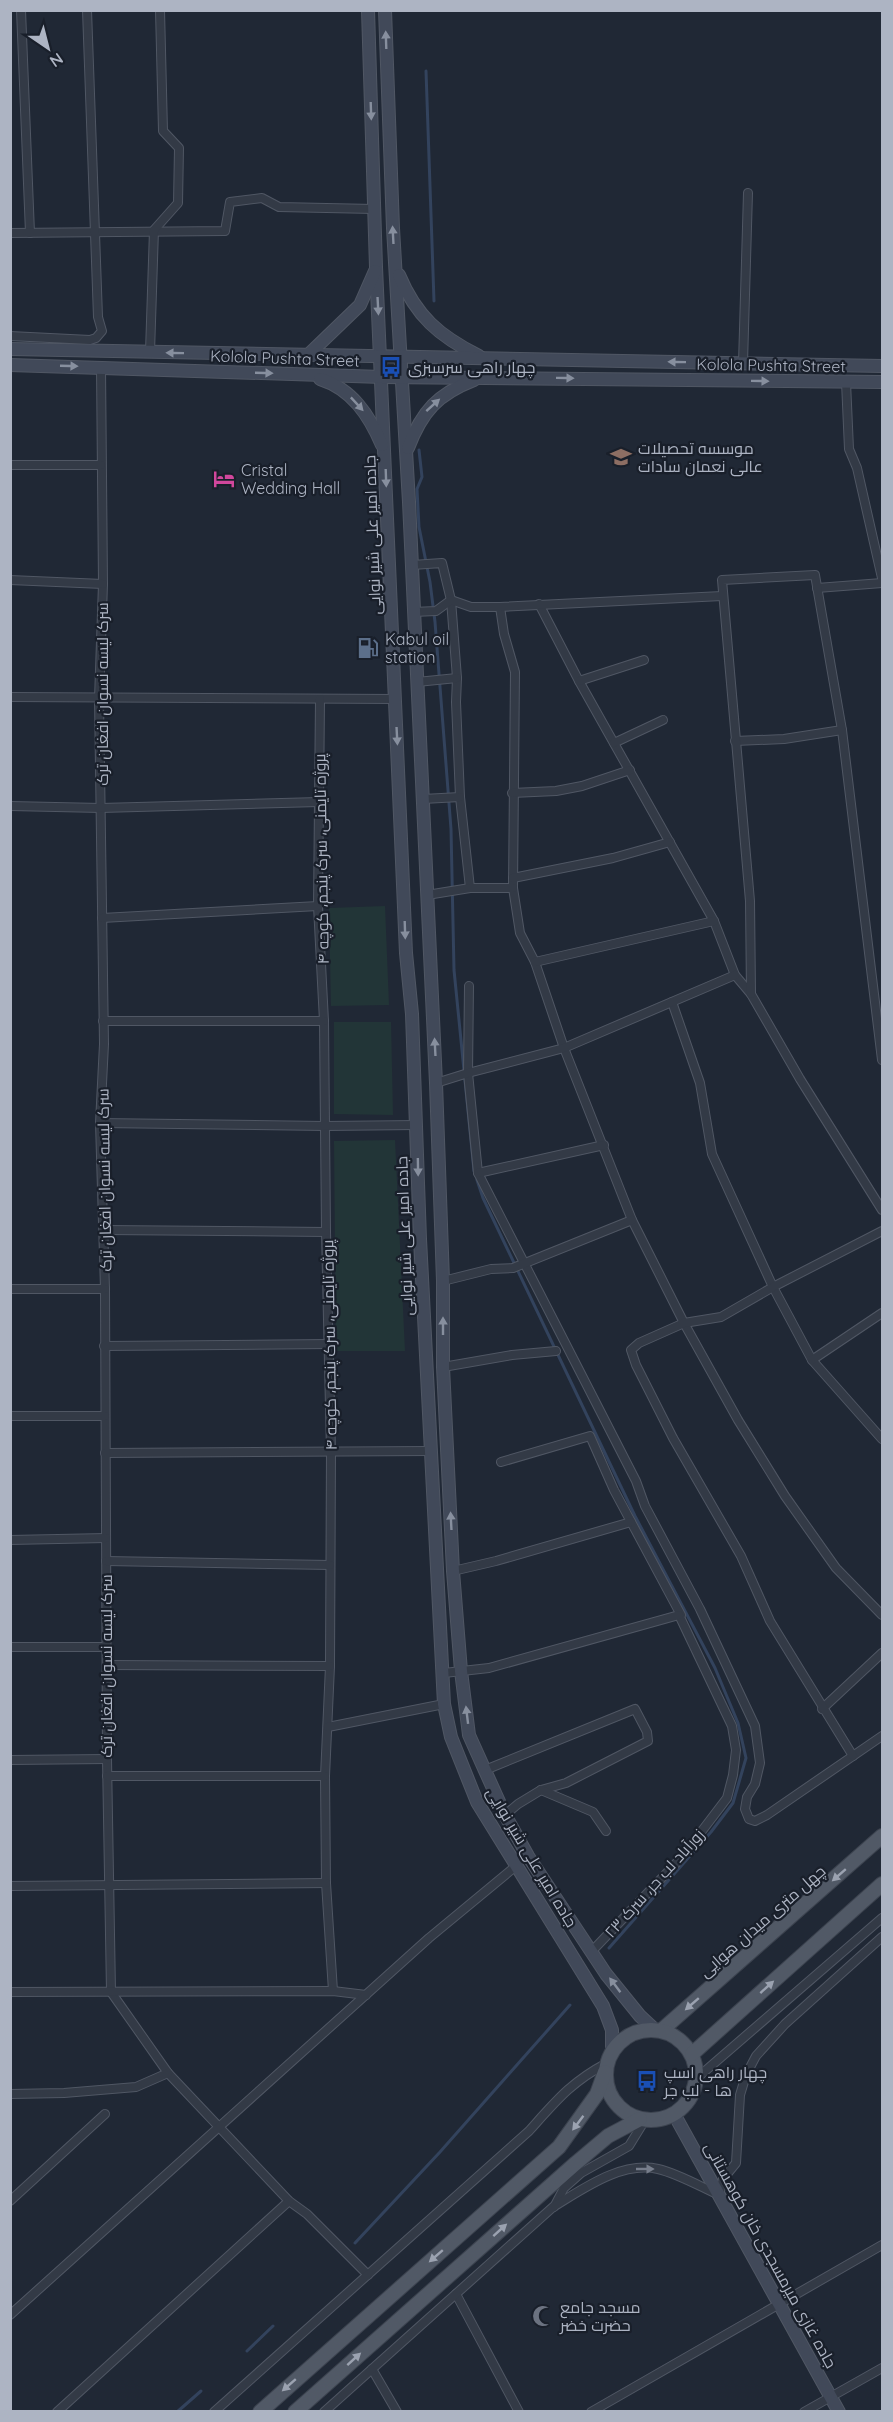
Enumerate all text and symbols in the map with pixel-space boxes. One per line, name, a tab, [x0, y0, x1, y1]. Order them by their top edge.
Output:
north arrow	[18, 18, 78, 78]
one-way arrow	[381, 30, 391, 49]
text: N	[46, 49, 67, 72]
one-way arrow	[366, 101, 376, 120]
one-way arrow	[388, 225, 398, 244]
one-way arrow	[374, 296, 383, 315]
street label: Kolola Pushta Street	[210, 345, 360, 371]
one-way arrow	[166, 348, 185, 357]
street label: Kolola Pushta Street	[696, 354, 846, 376]
bus stop icon: چهار راهی سرسبزی	[379, 355, 403, 379]
place label: چهار راهی سرسبزی	[408, 357, 535, 379]
one-way arrow	[668, 357, 687, 366]
one-way arrow	[59, 362, 78, 371]
one-way arrow	[254, 369, 273, 378]
one-way arrow	[555, 373, 574, 383]
one-way arrow	[750, 376, 769, 386]
one-way arrow	[350, 396, 364, 411]
one-way arrow	[426, 398, 441, 412]
place label: موسسه تحصیلات عالی نعمان سادات	[638, 438, 763, 477]
school or university icon: موسسه تحصیلات عالی نعمان سادات	[609, 445, 633, 469]
street label: جاده امیر علی شیر نوایی	[359, 455, 386, 615]
place label: Cristal Wedding Hall	[241, 460, 340, 498]
hotel icon: Cristal Wedding Hall	[212, 467, 236, 491]
one-way arrow	[382, 468, 391, 487]
street label: سرک لیسه نسوان افغان‌ ترک	[92, 602, 113, 786]
place label: Kabul oil station	[385, 629, 449, 667]
fuel station icon: Kabul oil station	[356, 636, 380, 660]
one-way arrow	[393, 726, 402, 745]
street label: پروژه تایمنی، سرک پنجم، کوچه ۴	[309, 753, 335, 965]
one-way arrow	[401, 921, 410, 940]
one-way arrow	[430, 1038, 439, 1057]
street label: سرک لیسه نسوان افغان‌ ترک	[92, 1088, 117, 1272]
street label: جاده امیر علی شیر نوایی	[391, 1156, 418, 1316]
one-way arrow	[413, 1157, 423, 1176]
street label: پروژه تایمنی، سرک پنجم، کوچه ۴	[317, 1239, 343, 1451]
one-way arrow	[438, 1316, 448, 1335]
one-way arrow	[446, 1511, 455, 1530]
street label: سرک لیسه نسوان افغان‌ ترک	[96, 1574, 117, 1758]
one-way arrow	[462, 1705, 472, 1724]
street label: جاده امیر علی شیر نوایی	[481, 1783, 582, 1931]
street label: زورآباد لب جر، سرک ۲۳	[600, 1824, 708, 1942]
street label: چهل متری میدان هوایی	[695, 1861, 831, 1983]
one-way arrow	[831, 1868, 846, 1882]
one-way arrow	[610, 1978, 622, 1993]
one-way arrow	[759, 1981, 774, 1994]
one-way arrow	[685, 1997, 700, 2010]
place label: چهار راهی اسپ ها - لب جر	[663, 2062, 767, 2100]
bus stop icon: چهار راهی اسپ ها - لب جر	[635, 2069, 659, 2093]
one-way arrow	[571, 2115, 584, 2131]
street label: جاده غازی میرمسجدی خان کوهستانی	[700, 2139, 842, 2372]
one-way arrow	[635, 2164, 654, 2174]
one-way arrow	[492, 2224, 507, 2237]
one-way arrow	[428, 2249, 443, 2263]
place label: مسجد جامع حضرت خضر	[559, 2297, 641, 2335]
mosque icon: مسجد جامع حضرت خضر	[531, 2304, 555, 2328]
one-way arrow	[346, 2353, 361, 2366]
one-way arrow	[282, 2378, 297, 2392]

